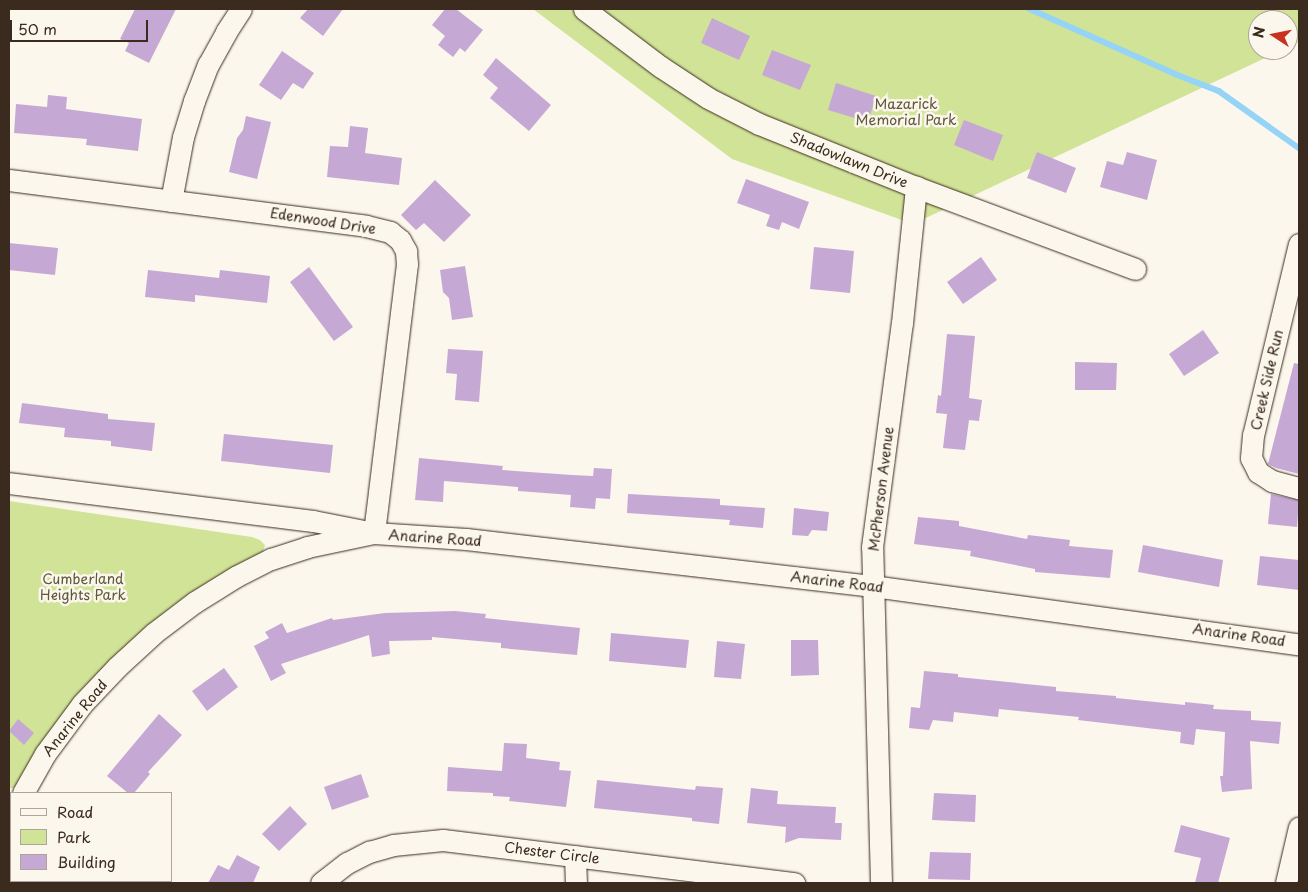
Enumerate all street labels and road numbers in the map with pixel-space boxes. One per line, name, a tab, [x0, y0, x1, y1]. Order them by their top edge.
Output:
street label: Shadowlawn Drive	[788, 129, 910, 191]
street label: Edenwood Drive	[269, 204, 377, 238]
street label: Creek Side Run	[1247, 327, 1287, 433]
street label: McPherson Avenue	[865, 426, 897, 552]
street label: Anarine Road	[388, 526, 482, 550]
street label: Anarine Road	[790, 568, 884, 596]
street label: Anarine Road	[1192, 620, 1286, 650]
street label: Anarine Road	[39, 676, 111, 760]
street label: Chester Circle	[503, 839, 601, 867]

